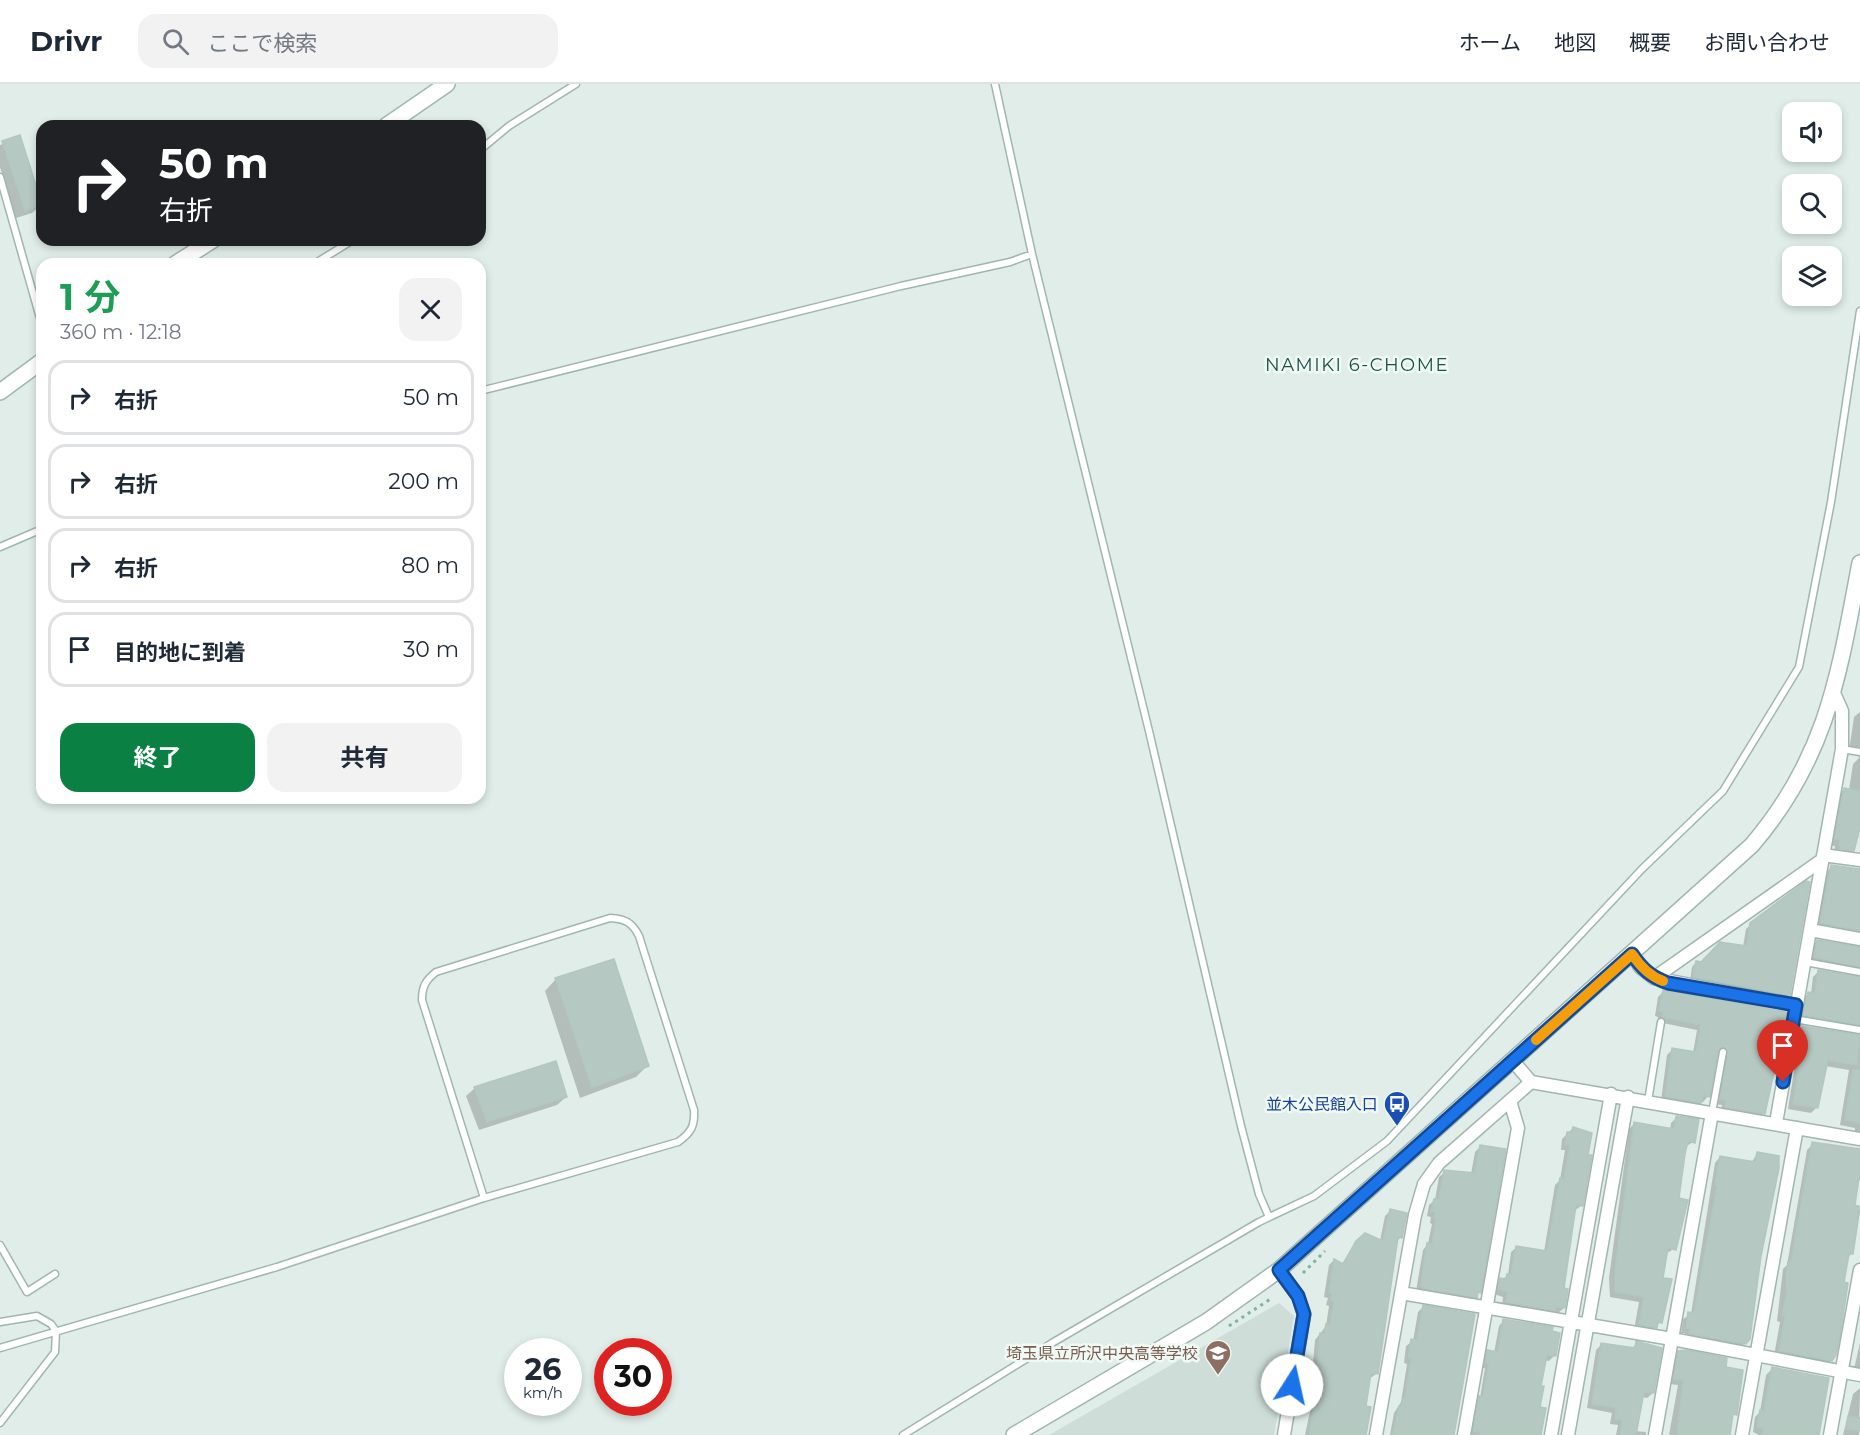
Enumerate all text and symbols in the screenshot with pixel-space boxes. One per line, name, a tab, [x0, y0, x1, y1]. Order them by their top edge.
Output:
search box	[138, 14, 558, 68]
text: Drivr	[30, 24, 102, 58]
icon: search	[159, 25, 192, 58]
text: ここで検索	[207, 30, 317, 57]
text: ホーム	[1459, 30, 1521, 55]
text: 地図	[1554, 30, 1596, 55]
text: 概要	[1629, 30, 1671, 55]
text: お問い合わせ	[1704, 30, 1830, 55]
map controls	[1782, 102, 1842, 306]
button: sound	[1782, 102, 1842, 162]
text: 50 m	[159, 137, 268, 189]
icon: right	[60, 144, 138, 222]
button: search	[1782, 174, 1842, 234]
text: 右折	[159, 194, 213, 227]
button: layers	[1782, 246, 1842, 306]
text: 1 分	[60, 275, 120, 319]
button: close	[399, 278, 462, 341]
text: 360 m · 12:18	[60, 320, 181, 344]
district label: NAMIKI 6-CHOME	[1265, 354, 1449, 376]
icon: right	[63, 381, 96, 414]
text: 50 m	[403, 384, 459, 411]
text: 右折	[114, 387, 158, 414]
icon: right	[63, 465, 96, 498]
text: 200 m	[388, 468, 459, 495]
text: 右折	[114, 471, 158, 498]
icon: right	[63, 549, 96, 582]
text: 80 m	[401, 552, 459, 579]
text: 右折	[114, 555, 158, 582]
icon: arrive	[63, 633, 96, 666]
text: 30 m	[403, 636, 459, 663]
text: 目的地に到着	[114, 639, 246, 666]
button: 終了	[60, 723, 255, 792]
button: 共有	[267, 723, 462, 792]
pin	[1757, 1020, 1808, 1082]
icon: arrive	[1766, 1029, 1799, 1062]
bus stop icon: 並木公民館入口	[1382, 1089, 1412, 1127]
place label: 並木公民館入口	[1266, 1095, 1378, 1114]
speed limit sign: 30	[594, 1338, 672, 1416]
school or university icon: 埼玉県立所沢中央高等学校	[1203, 1338, 1233, 1376]
place label: 埼玉県立所沢中央高等学校	[1006, 1344, 1198, 1363]
text: 26	[525, 1351, 561, 1388]
position arrow	[1260, 1353, 1324, 1417]
text: km/h	[523, 1383, 563, 1402]

